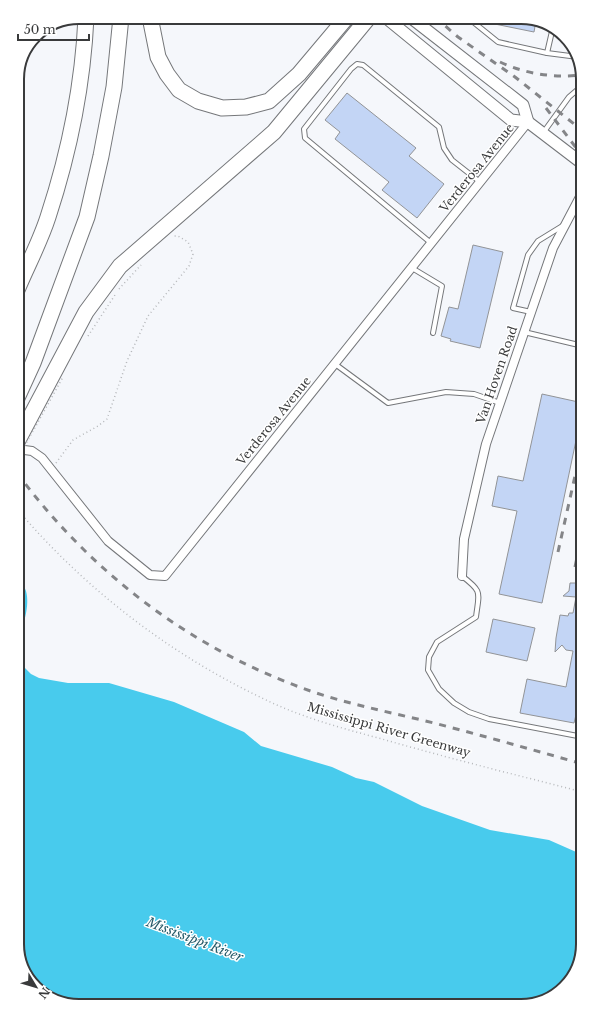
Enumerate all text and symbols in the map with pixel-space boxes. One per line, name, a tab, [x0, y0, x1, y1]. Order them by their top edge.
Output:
scale bar	[18, 16, 89, 42]
text: 50 m	[24, 22, 56, 37]
street label: Verderosa Avenue	[436, 120, 517, 216]
street label: Van Hoven Road	[472, 324, 520, 427]
street label: Verderosa Avenue	[233, 373, 314, 469]
street label: Mississippi River Greenway	[306, 699, 473, 760]
water label: Mississippi River	[143, 913, 246, 966]
north arrow	[16, 967, 56, 1007]
text: N	[35, 985, 53, 1002]

